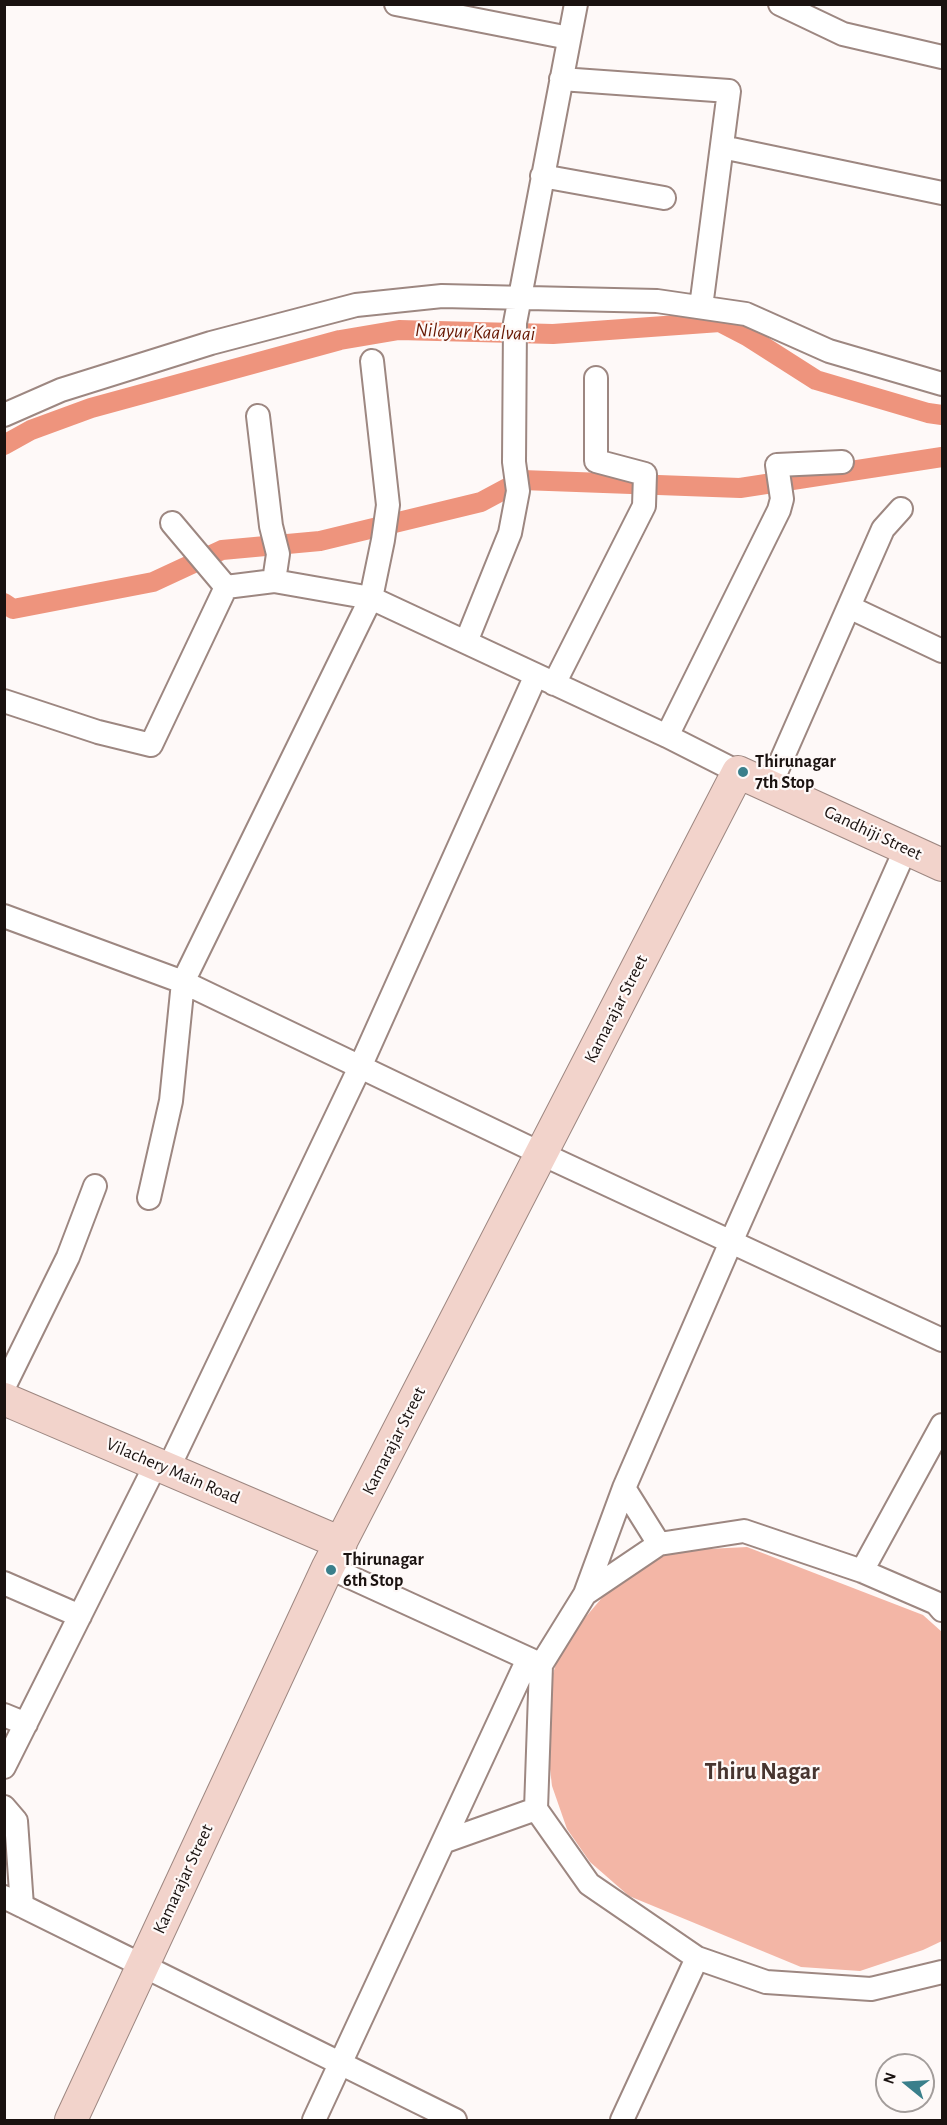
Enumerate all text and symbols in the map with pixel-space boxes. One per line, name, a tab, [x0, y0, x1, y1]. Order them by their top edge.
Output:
water label: Nilayur Kaalvaai	[415, 318, 535, 346]
place label: Thirunagar 7th Stop	[755, 751, 836, 794]
marker: Thirunagar 7th Stop	[736, 765, 750, 779]
street label: Gandhiji Street	[821, 801, 925, 865]
street label: Kamarajar Street	[580, 951, 652, 1067]
street label: Kamarajar Street	[358, 1383, 430, 1499]
street label: Vilachery Main Road	[103, 1433, 243, 1509]
place label: Thirunagar 6th Stop	[343, 1549, 424, 1592]
marker: Thirunagar 6th Stop	[324, 1563, 338, 1577]
district label: Thiru Nagar	[704, 1758, 820, 1786]
street label: Kamarajar Street	[148, 1821, 218, 1937]
north arrow	[875, 2053, 935, 2113]
text: N	[880, 2070, 899, 2086]

